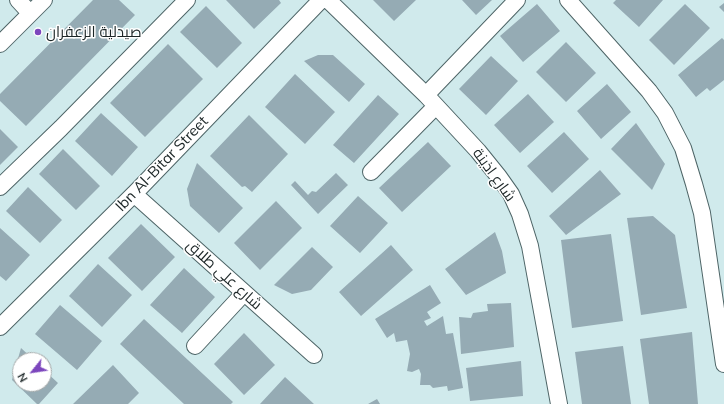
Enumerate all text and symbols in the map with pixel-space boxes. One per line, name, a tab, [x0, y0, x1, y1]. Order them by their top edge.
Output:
place label: صيدلية الزعفران	[46, 23, 142, 41]
marker: صيدلية الزعفران	[33, 27, 43, 37]
street label: Ibn Al-Bitar Street	[112, 113, 212, 215]
street label: شارع اذينة	[469, 145, 519, 205]
street label: شارع علي طلاق	[182, 236, 266, 314]
north arrow	[12, 352, 52, 392]
text: N	[14, 370, 31, 385]

